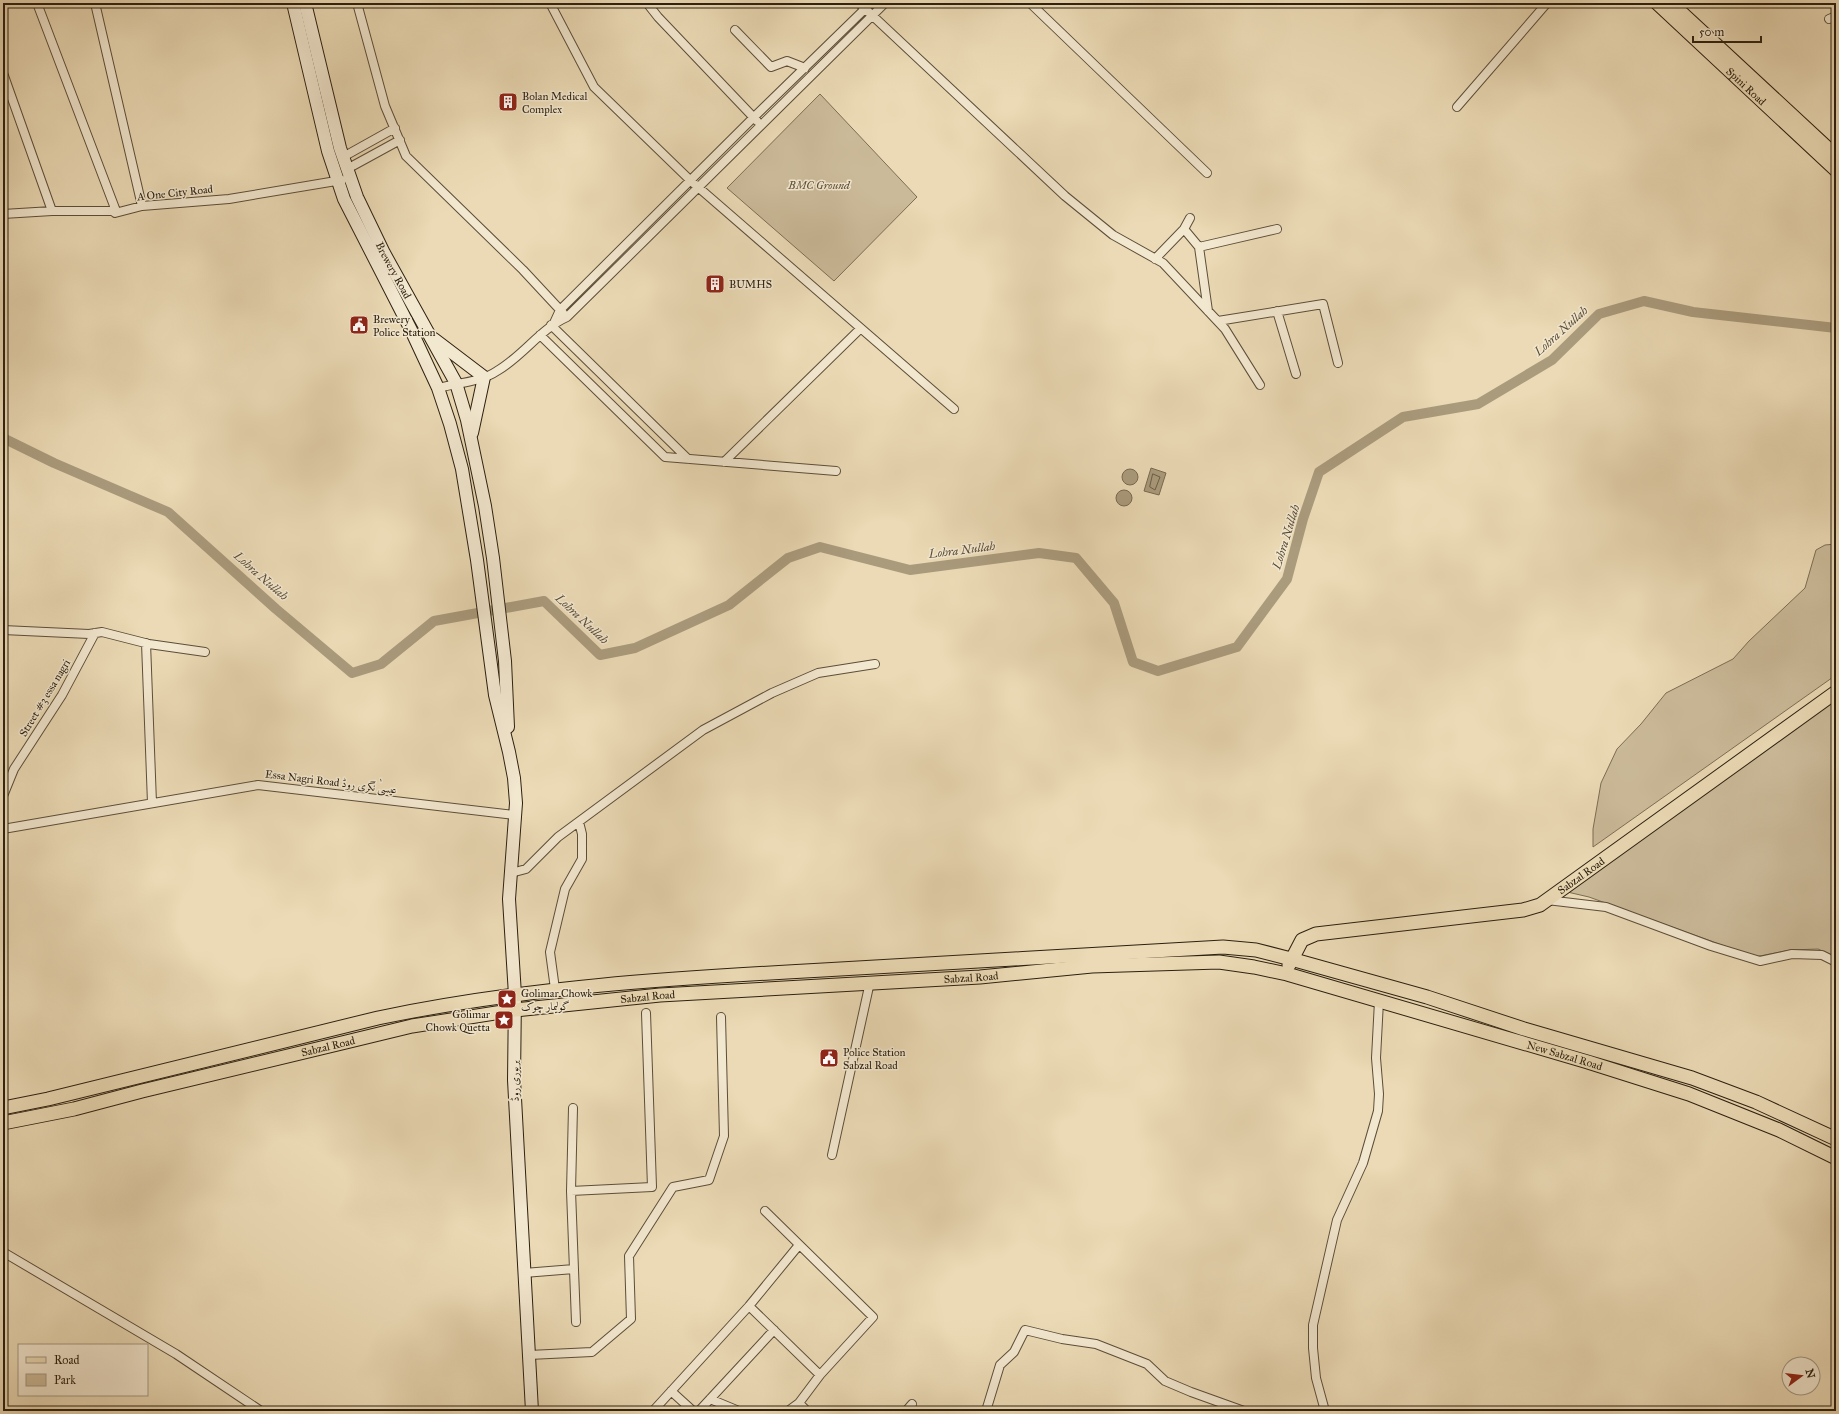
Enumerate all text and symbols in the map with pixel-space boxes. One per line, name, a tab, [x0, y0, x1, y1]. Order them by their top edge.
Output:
scale bar	[1693, 18, 1761, 44]
text: 50 m	[1699, 25, 1724, 39]
street label: Spini Road	[1724, 65, 1769, 108]
place label: Bolan Medical Complex	[522, 90, 587, 116]
building icon: Bolan Medical Complex	[497, 91, 519, 113]
park label: BMC Ground	[787, 179, 851, 192]
street label: A One City Road	[135, 182, 214, 204]
street label: Brewery Road	[373, 240, 415, 301]
building icon: BUMHS	[704, 273, 726, 295]
place label: BUMHS	[729, 278, 772, 291]
water label: Lohra Nullah	[1531, 303, 1591, 359]
place label: Brewery Police Station	[373, 313, 436, 339]
public building icon: Brewery Police Station	[348, 314, 370, 336]
water label: Lohra Nullah	[1269, 503, 1302, 572]
water label: Lohra Nullah	[927, 539, 996, 561]
water label: Lohra Nullah	[230, 548, 291, 603]
water label: Lohra Nullah	[552, 590, 611, 647]
street label: Street #3 essa nagri	[17, 657, 73, 739]
street label: Essa Nagri Road عیسیٰ نگری روڈ	[264, 764, 398, 798]
street label: Sabzal Road	[1555, 854, 1607, 897]
street label: Sabzal Road	[943, 969, 1000, 986]
place label: Golimar Chowk گولیمار چوک	[521, 987, 593, 1014]
place icon: Golimar Chowk گولیمار چوک	[496, 988, 518, 1010]
street label: Sabzal Road	[620, 988, 676, 1006]
place label: Golimar Chowk Quetta	[426, 1008, 491, 1034]
place icon: Golimar Chowk Quetta	[493, 1009, 515, 1031]
street label: Sabzal Road	[300, 1033, 357, 1059]
street label: New Sabzal Road	[1525, 1038, 1605, 1073]
place label: Police Station Sabzal Road	[843, 1046, 906, 1072]
public building icon: Police Station Sabzal Road	[818, 1047, 840, 1069]
street label: بریوری روڈ	[508, 1060, 522, 1102]
legend	[18, 1344, 148, 1396]
text: Road	[54, 1353, 80, 1367]
north arrow	[1781, 1356, 1821, 1396]
text: N	[1803, 1367, 1818, 1380]
text: Park	[54, 1373, 76, 1387]

